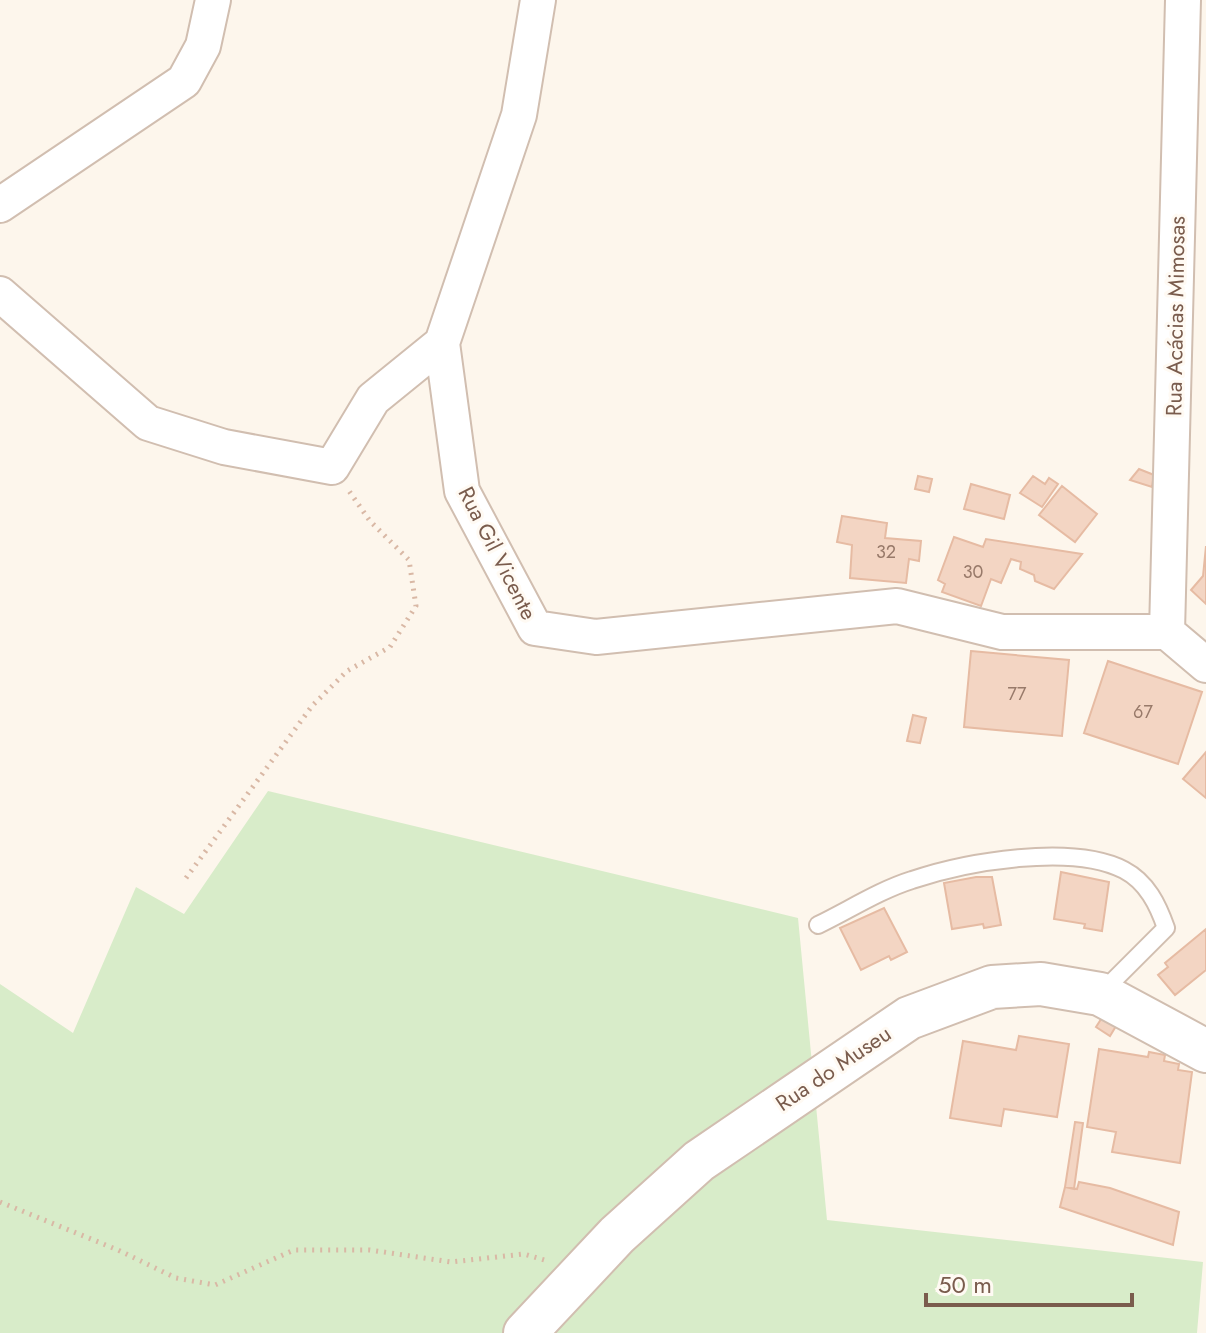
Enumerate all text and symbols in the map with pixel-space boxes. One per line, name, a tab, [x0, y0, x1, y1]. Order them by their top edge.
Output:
street label: Rua Acácias Mimosas	[1157, 216, 1193, 416]
street label: Rua Gil Vicente	[451, 481, 545, 625]
house number: 32	[876, 539, 896, 565]
house number: 30	[963, 559, 984, 585]
house number: 77	[1008, 681, 1027, 707]
house number: 67	[1133, 699, 1153, 725]
street label: Rua do Museu	[769, 1017, 897, 1119]
scale bar	[926, 1257, 1132, 1307]
text: 50 m	[938, 1267, 992, 1302]

